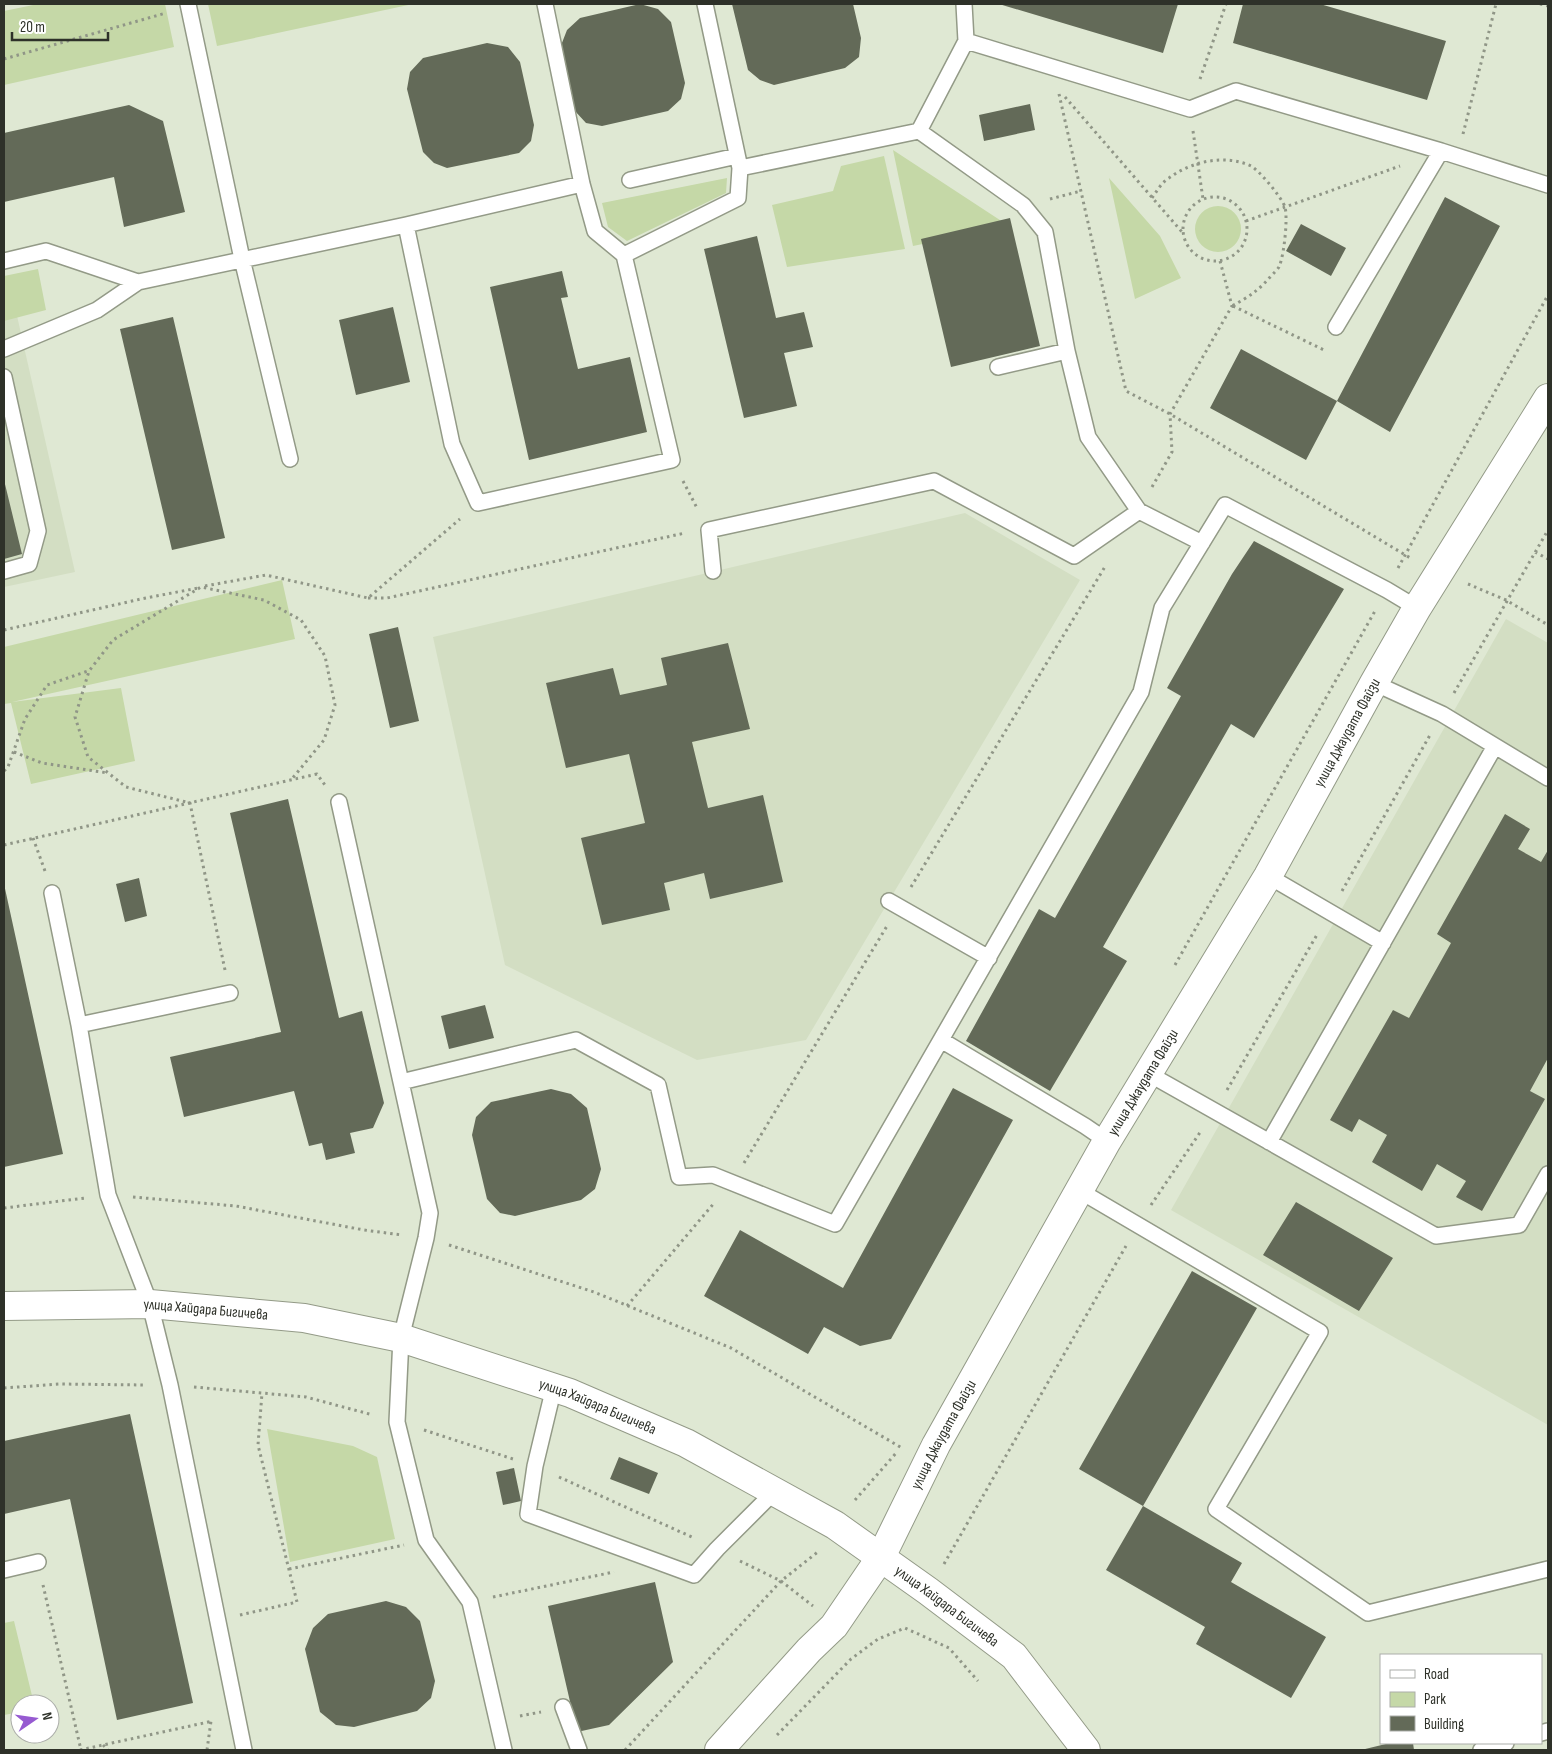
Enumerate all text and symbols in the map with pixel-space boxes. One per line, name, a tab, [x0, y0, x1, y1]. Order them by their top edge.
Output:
scale bar	[12, 10, 109, 42]
text: 20 m	[20, 18, 45, 37]
street label: улица Джаудата Файзи	[1310, 675, 1385, 791]
street label: улица Джаудата Файзи	[1103, 1026, 1183, 1139]
street label: улица Хайдара Бигичева	[143, 1295, 269, 1325]
street label: улица Хайдара Бигичева	[536, 1375, 659, 1439]
street label: улица Джаудата Файзи	[907, 1377, 981, 1493]
street label: улица Хайдара Бигичева	[891, 1561, 1003, 1651]
legend	[1380, 1654, 1542, 1744]
text: Road	[1424, 1665, 1449, 1684]
text: Park	[1424, 1690, 1446, 1709]
north arrow	[10, 1694, 60, 1744]
text: N	[38, 1711, 56, 1722]
text: Building	[1424, 1715, 1464, 1734]

